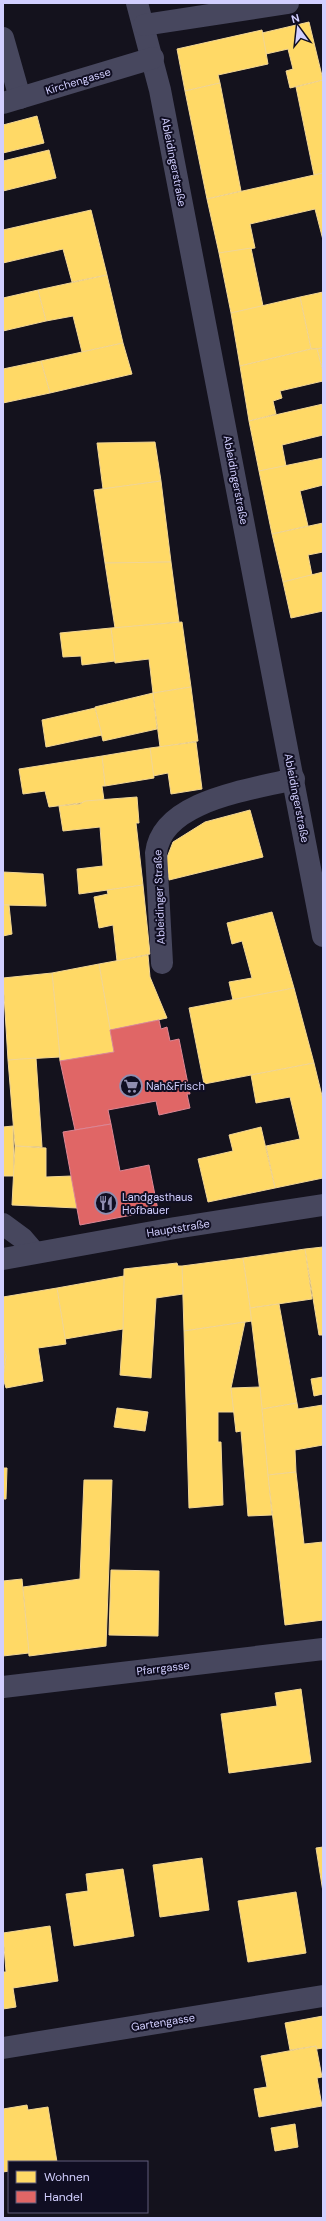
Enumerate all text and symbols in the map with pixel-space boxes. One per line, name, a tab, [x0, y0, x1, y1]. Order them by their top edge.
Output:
north arrow	[278, 8, 318, 48]
text: N	[290, 11, 301, 26]
street label: Kirchengasse	[44, 64, 112, 98]
street label: Ableidingerstraße	[158, 116, 190, 208]
street label: Ableidingerstraße	[220, 434, 252, 526]
street label: Ableidingerstraße	[281, 752, 313, 844]
street label: Ableidinger Straße	[150, 849, 168, 945]
supermarket icon: Nah&Frisch	[118, 1073, 144, 1099]
place label: Nah&Frisch	[146, 1079, 205, 1093]
restaurant icon: Landgasthaus Hofbauer	[93, 1190, 119, 1216]
place label: Landgasthaus Hofbauer	[122, 1190, 193, 1217]
street label: Hauptstraße	[145, 1216, 211, 1240]
street label: Pfarrgasse	[136, 1658, 190, 1678]
street label: Gartengasse	[130, 2010, 196, 2034]
legend	[8, 2161, 148, 2213]
text: Wohnen	[44, 2169, 90, 2185]
text: Handel	[44, 2189, 83, 2205]

